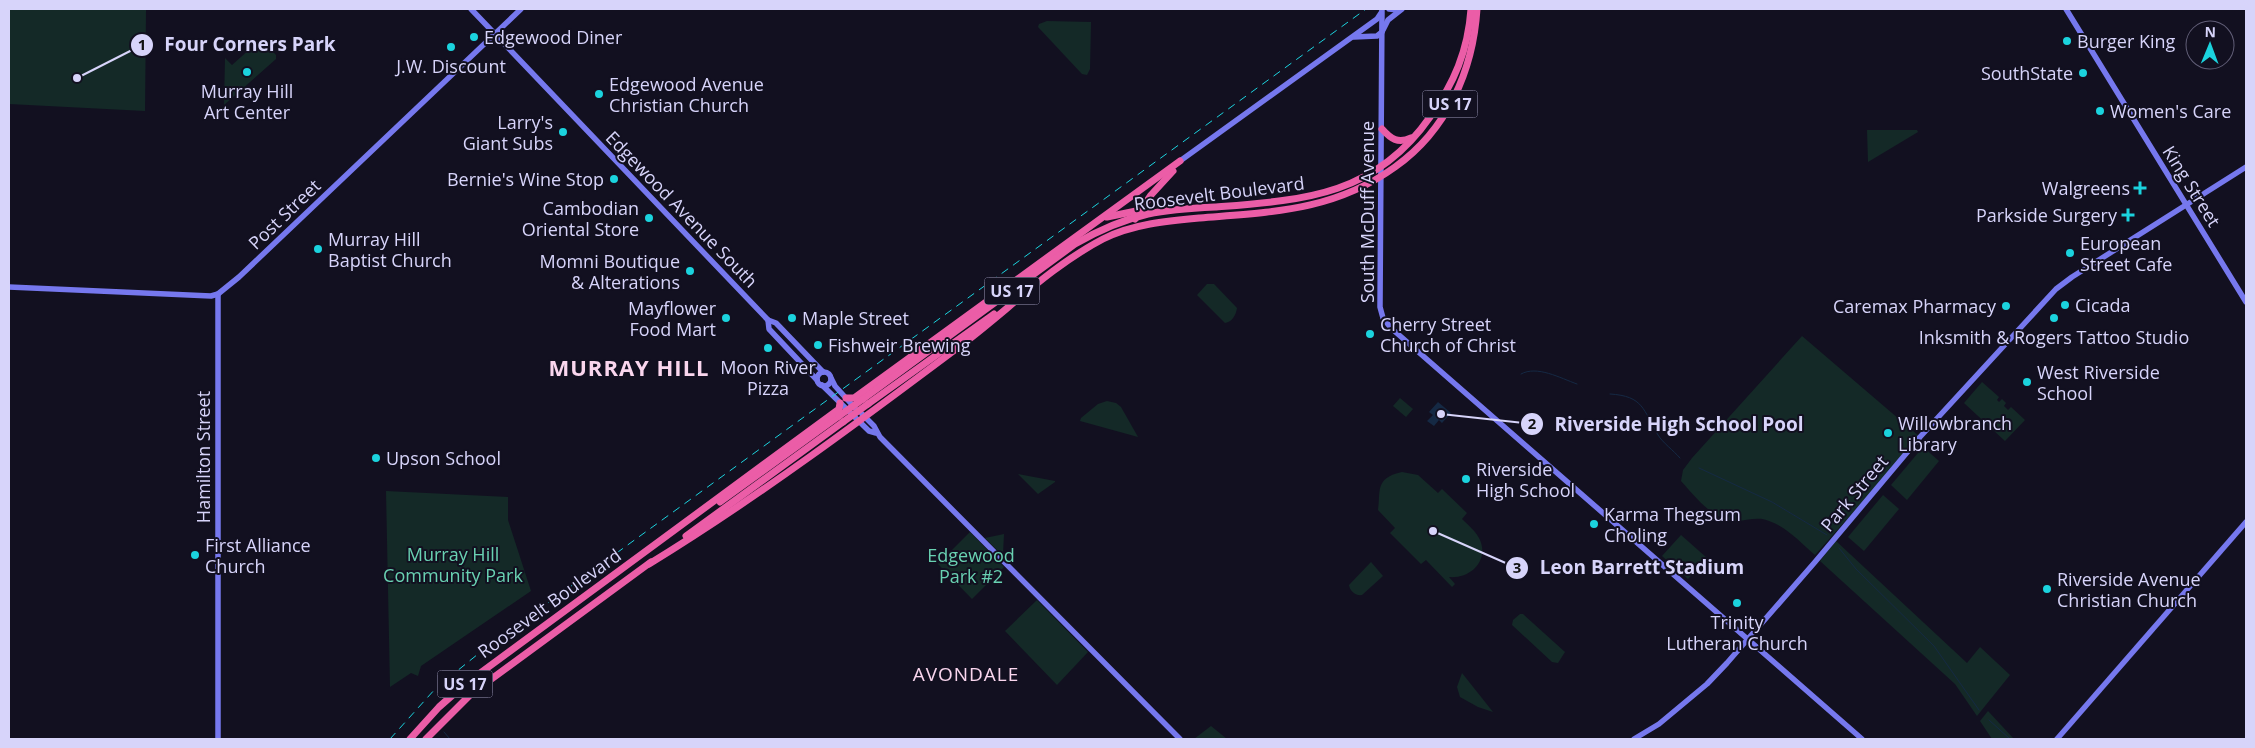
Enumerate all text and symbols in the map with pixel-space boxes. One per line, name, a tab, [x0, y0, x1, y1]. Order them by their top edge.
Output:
north arrow	[2185, 20, 2235, 70]
text: N	[2204, 22, 2216, 41]
place label: Edgewood Diner	[484, 25, 623, 49]
callout: Four Corners Park	[129, 28, 346, 62]
place label: Burger King	[2077, 29, 2176, 53]
text: Four Corners Park	[164, 31, 336, 57]
marker: Edgewood Diner	[468, 31, 480, 43]
text: 1	[138, 34, 146, 54]
marker: Burger King	[2061, 35, 2073, 47]
marker: J.W. Discount	[445, 41, 457, 53]
place label: J.W. Discount	[394, 54, 506, 78]
place label: SouthState	[1981, 61, 2073, 85]
marker: Murray Hill Art Center	[241, 66, 253, 78]
marker: SouthState	[2077, 67, 2089, 79]
place label: Edgewood Avenue Christian Church	[609, 72, 764, 117]
place label: Murray Hill Art Center	[201, 79, 293, 124]
marker: Edgewood Avenue Christian Church	[593, 88, 605, 100]
road number: US 17	[1422, 90, 1478, 118]
place label: Women's Care	[2110, 99, 2231, 123]
marker: Women's Care	[2094, 105, 2106, 117]
place label: Larry's Giant Subs	[463, 110, 553, 155]
street label: South McDuff Avenue	[1355, 121, 1379, 303]
marker: Larry's Giant Subs	[557, 126, 569, 138]
street label: Edgewood Avenue South	[601, 126, 763, 292]
street label: King Street	[2158, 141, 2226, 231]
place label: Bernie's Wine Stop	[447, 167, 604, 191]
street label: Roosevelt Boulevard	[1132, 171, 1306, 215]
marker: Bernie's Wine Stop	[608, 173, 620, 185]
street label: Post Street	[243, 174, 325, 254]
place label: Walgreens	[2042, 176, 2130, 200]
marker: Walgreens	[2134, 182, 2146, 194]
place label: Cambodian Oriental Store	[522, 196, 639, 241]
place label: Parkside Surgery	[1976, 203, 2118, 227]
marker: Parkside Surgery	[2121, 208, 2135, 222]
marker: Cambodian Oriental Store	[643, 212, 655, 224]
place label: Murray Hill Baptist Church	[328, 227, 452, 272]
place label: European Street Cafe	[2080, 231, 2172, 276]
marker: Murray Hill Baptist Church	[312, 243, 324, 255]
marker: European Street Cafe	[2064, 247, 2076, 259]
place label: Momni Boutique & Alterations	[539, 249, 680, 294]
marker: Momni Boutique & Alterations	[684, 265, 696, 277]
road number: US 17	[984, 278, 1040, 304]
place label: Cicada	[2075, 293, 2131, 317]
place label: Caremax Pharmacy	[1833, 294, 1997, 318]
place label: Mayflower Food Mart	[628, 296, 717, 341]
marker: Cicada	[2059, 299, 2071, 311]
marker: Caremax Pharmacy	[2000, 300, 2012, 312]
place label: Maple Street	[802, 306, 909, 330]
marker: Mayflower Food Mart	[720, 312, 732, 324]
marker: Maple Street	[786, 312, 798, 324]
place label: Cherry Street Church of Christ	[1380, 312, 1516, 357]
marker: Inksmith & Rogers Tattoo Studio	[2048, 312, 2060, 324]
place label: Inksmith & Rogers Tattoo Studio	[1919, 325, 2189, 349]
marker: Cherry Street Church of Christ	[1364, 328, 1376, 340]
place label: Fishweir Brewing	[828, 333, 971, 357]
marker: Fishweir Brewing	[812, 339, 824, 351]
marker: Moon River Pizza	[762, 342, 774, 354]
district label: MURRAY HILL	[548, 352, 710, 382]
place label: Moon River Pizza	[720, 355, 816, 400]
place label: West Riverside School	[2037, 360, 2160, 405]
marker: West Riverside School	[2021, 376, 2033, 388]
street label: Hamilton Street	[191, 391, 215, 523]
callout: Riverside High School Pool	[1520, 407, 1814, 441]
text: Riverside High School Pool	[1554, 411, 1804, 437]
place label: Willowbranch Library	[1898, 411, 2012, 456]
text: 2	[1528, 413, 1537, 433]
marker: Willowbranch Library	[1882, 427, 1894, 439]
place label: Upson School	[386, 446, 501, 470]
street label: Park Street	[1815, 450, 1893, 536]
marker: Upson School	[370, 452, 382, 464]
place label: Riverside High School	[1476, 457, 1575, 502]
marker: Riverside High School	[1460, 473, 1472, 485]
place label: Karma Thegsum Choling	[1604, 502, 1741, 547]
marker: Karma Thegsum Choling	[1588, 518, 1600, 530]
place label: First Alliance Church	[205, 533, 311, 578]
park label: Murray Hill Community Park	[383, 542, 523, 587]
street label: Roosevelt Boulevard	[472, 543, 626, 663]
park label: Edgewood Park #2	[927, 543, 1015, 588]
marker: First Alliance Church	[189, 549, 201, 561]
callout: Leon Barrett Stadium	[1505, 551, 1754, 585]
text: Leon Barrett Stadium	[1540, 554, 1744, 580]
text: 3	[1513, 557, 1521, 577]
place label: Riverside Avenue Christian Church	[2057, 567, 2201, 612]
marker: Riverside Avenue Christian Church	[2041, 583, 2053, 595]
marker: Trinity Lutheran Church	[1731, 597, 1743, 609]
place label: Trinity Lutheran Church	[1666, 610, 1808, 655]
district label: AVONDALE	[913, 661, 1019, 687]
road number: US 17	[438, 671, 492, 698]

